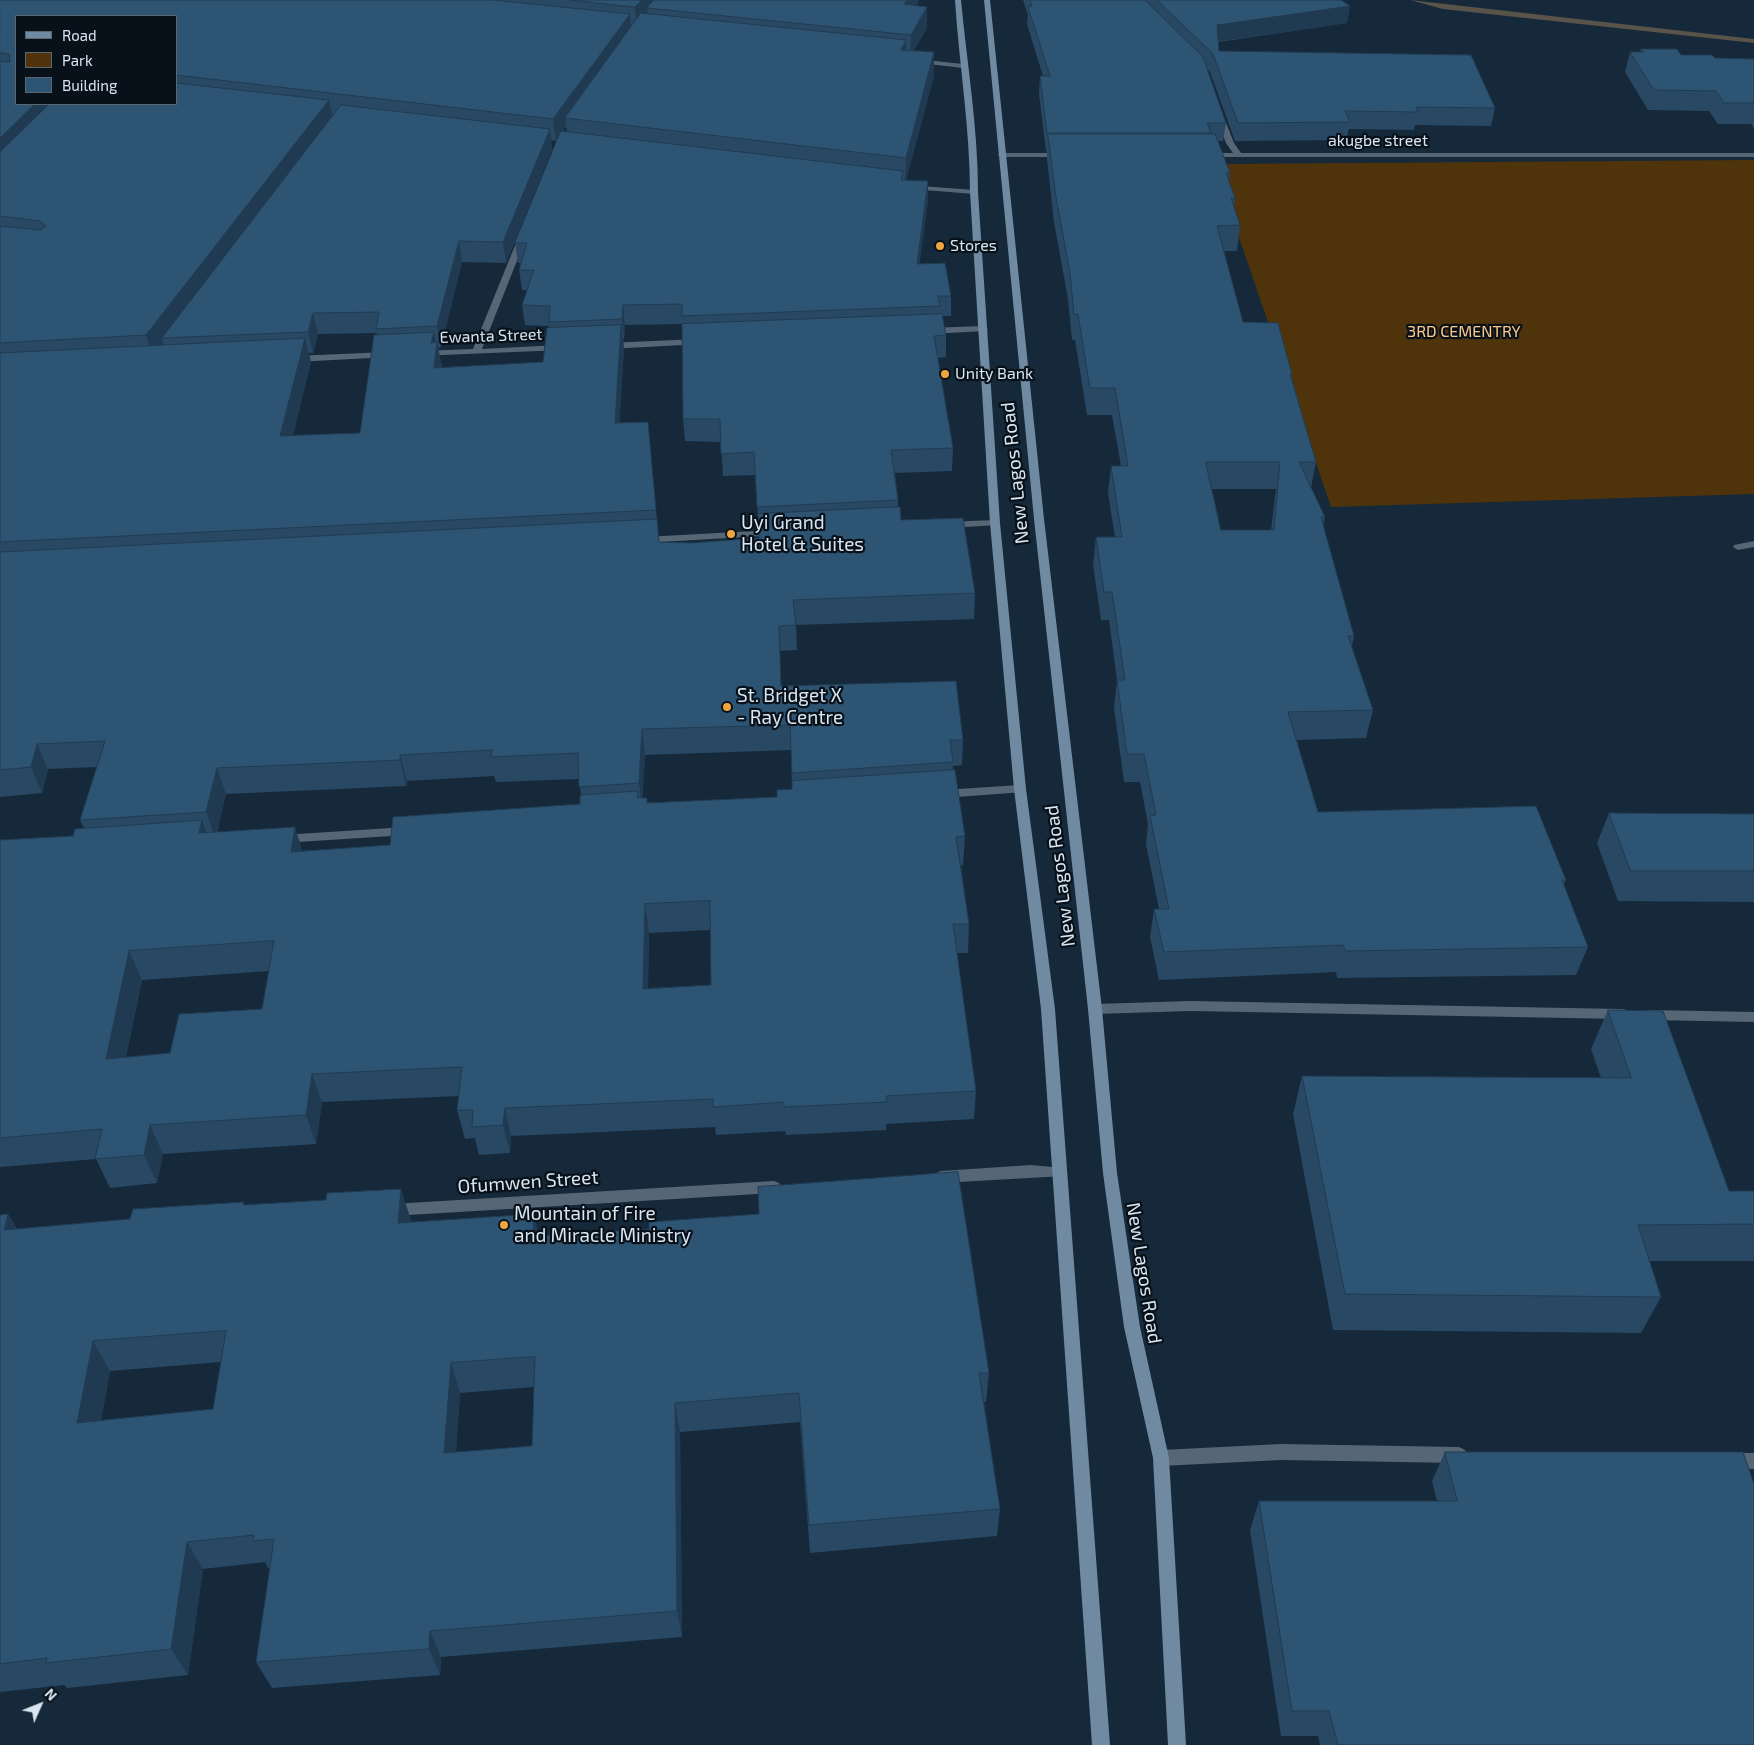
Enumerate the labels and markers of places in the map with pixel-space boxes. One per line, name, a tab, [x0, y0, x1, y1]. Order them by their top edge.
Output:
place label: Stores	[950, 236, 997, 256]
marker: Stores	[934, 240, 946, 252]
place label: Unity Bank	[955, 364, 1033, 384]
marker: Unity Bank	[939, 368, 951, 380]
place label: Uyi Grand Hotel & Suites	[741, 512, 864, 556]
marker: Uyi Grand Hotel & Suites	[725, 528, 737, 540]
place label: St. Bridget X - Ray Centre	[737, 685, 843, 729]
marker: St. Bridget X - Ray Centre	[721, 701, 733, 713]
place label: Mountain of Fire and Miracle Ministry	[514, 1203, 691, 1247]
marker: Mountain of Fire and Miracle Ministry	[498, 1219, 510, 1231]

